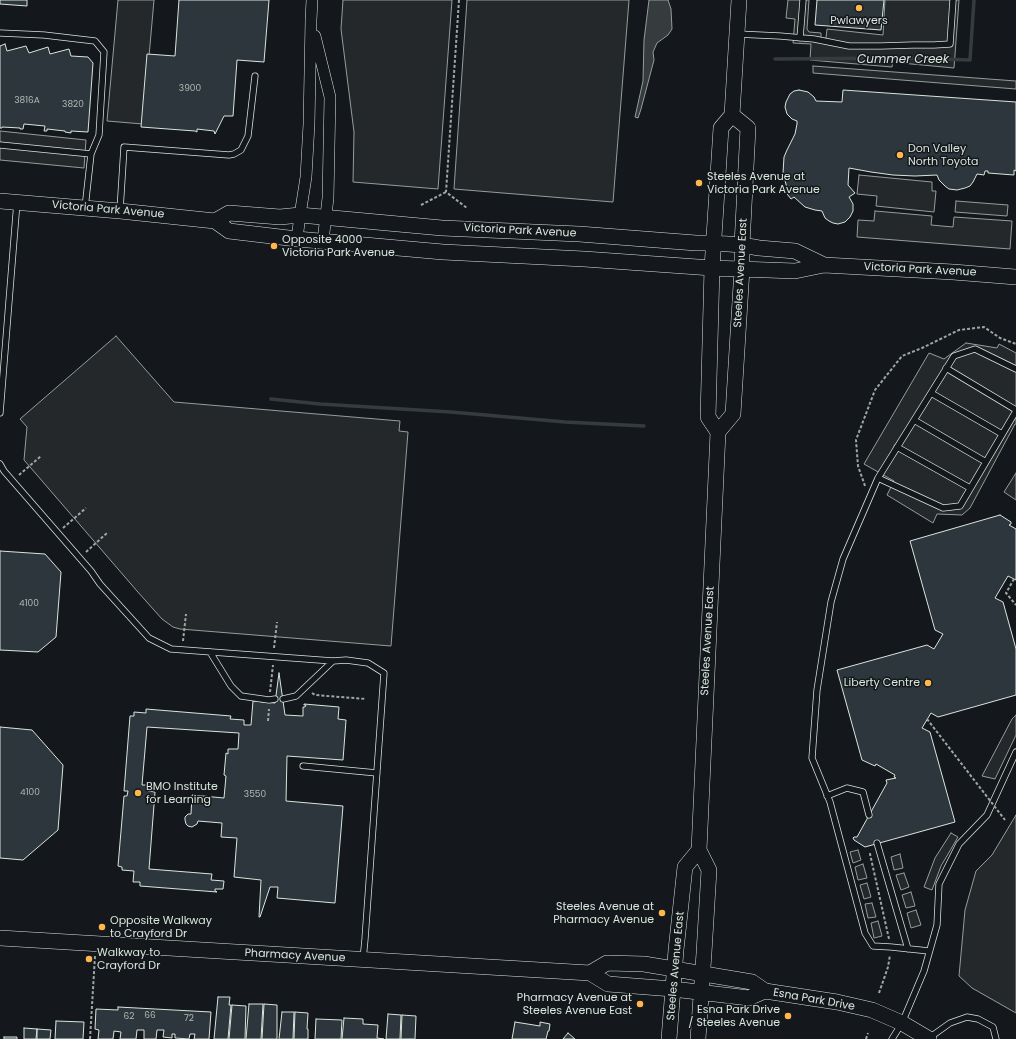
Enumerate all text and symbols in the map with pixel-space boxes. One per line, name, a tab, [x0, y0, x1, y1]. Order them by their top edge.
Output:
marker: Pwlawyers	[854, 3, 864, 13]
place label: Pwlawyers	[830, 14, 888, 28]
water label: Cummer Creek	[857, 53, 949, 67]
house number: 3900	[179, 84, 201, 94]
house number: 3816A	[14, 96, 40, 106]
house number: 3820	[62, 100, 84, 110]
place label: Don Valley North Toyota	[908, 142, 979, 168]
marker: Don Valley North Toyota	[895, 150, 905, 160]
place label: Steeles Avenue at Victoria Park Avenue	[707, 170, 820, 196]
marker: Steeles Avenue at Victoria Park Avenue	[694, 178, 704, 188]
street label: Victoria Park Avenue	[51, 199, 165, 221]
street label: Steeles Avenue East	[732, 218, 750, 328]
street label: Victoria Park Avenue	[463, 221, 577, 241]
place label: Opposite 4000 Victoria Park Avenue	[282, 233, 395, 259]
marker: Opposite 4000 Victoria Park Avenue	[269, 241, 279, 251]
street label: Victoria Park Avenue	[863, 260, 977, 280]
street label: Steeles Avenue East	[699, 586, 717, 696]
house number: 4100	[19, 599, 39, 609]
place label: Liberty Centre	[844, 676, 920, 690]
marker: Liberty Centre	[923, 678, 933, 688]
place label: BMO Institute for Learning	[146, 780, 218, 806]
house number: 4100	[20, 788, 40, 798]
marker: BMO Institute for Learning	[133, 788, 143, 798]
house number: 3550	[244, 790, 266, 800]
place label: Steeles Avenue at Pharmacy Avenue	[553, 900, 654, 926]
marker: Steeles Avenue at Pharmacy Avenue	[657, 908, 667, 918]
street label: Steeles Avenue East	[665, 911, 687, 1021]
place label: Opposite Walkway to Crayford Dr	[110, 914, 212, 940]
marker: Opposite Walkway to Crayford Dr	[97, 922, 107, 932]
place label: Walkway to Crayford Dr	[97, 946, 160, 972]
street label: Pharmacy Avenue	[244, 947, 346, 965]
marker: Walkway to Crayford Dr	[84, 954, 94, 964]
street label: Esna Park Drive	[772, 986, 856, 1014]
place label: Pharmacy Avenue at Steeles Avenue East	[517, 991, 632, 1017]
marker: Pharmacy Avenue at Steeles Avenue East	[635, 999, 645, 1009]
place label: Esna Park Drive / Steeles Avenue	[688, 1003, 780, 1029]
house number: 66	[144, 1011, 156, 1021]
marker: Esna Park Drive / Steeles Avenue	[783, 1011, 793, 1021]
house number: 62	[124, 1012, 134, 1022]
house number: 72	[184, 1014, 194, 1024]

